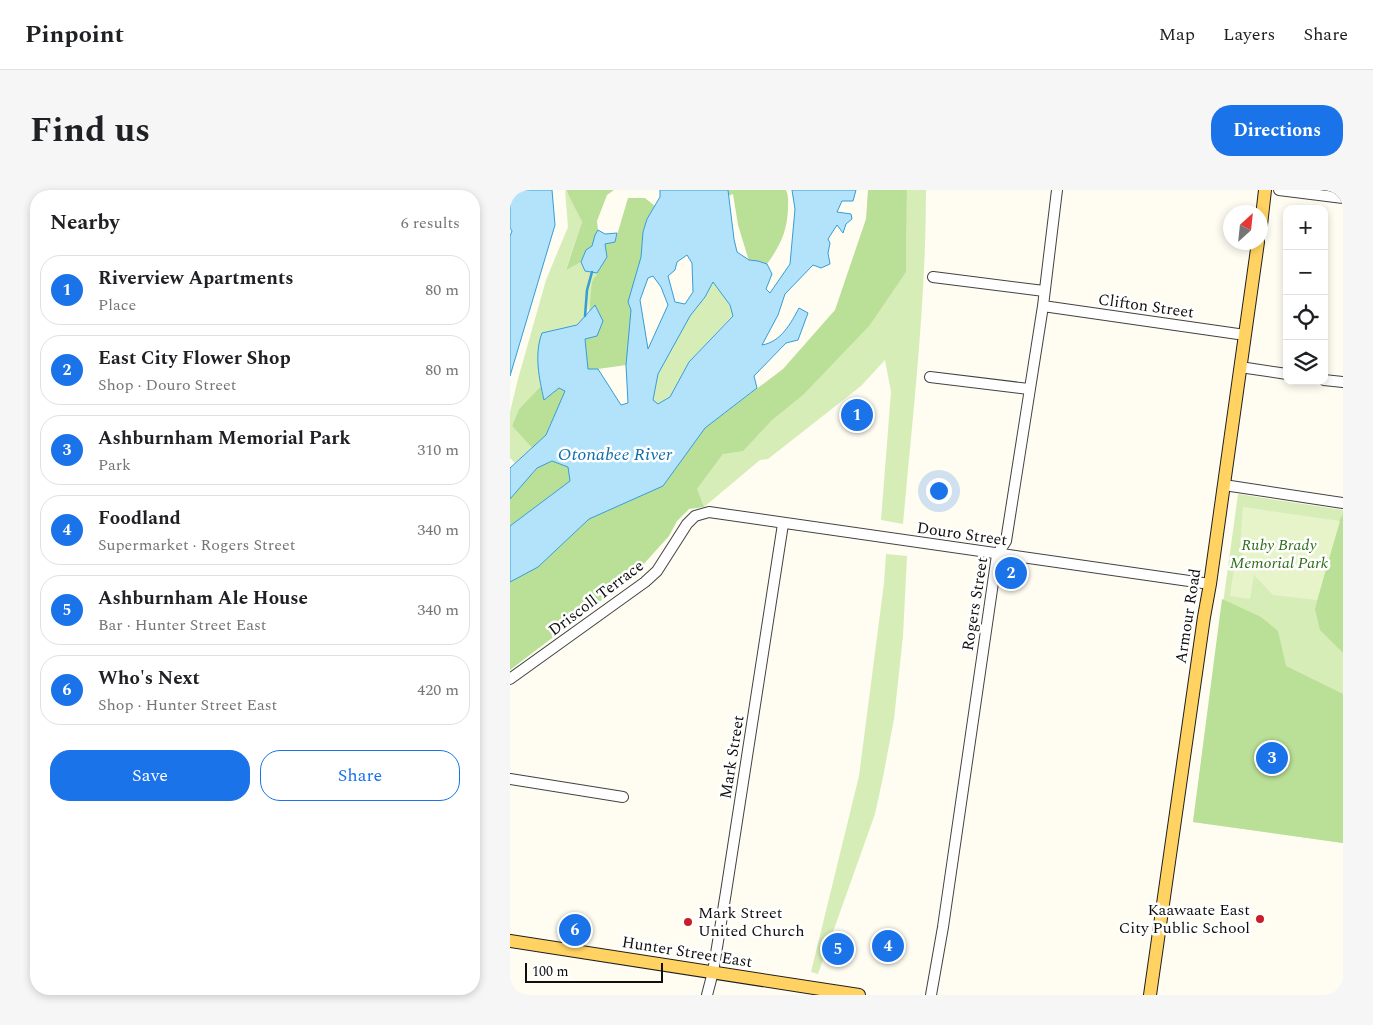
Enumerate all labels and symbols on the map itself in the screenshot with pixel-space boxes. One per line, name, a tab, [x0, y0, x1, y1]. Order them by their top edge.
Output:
north arrow	[1223, 205, 1268, 250]
street label: Clifton Street	[1097, 287, 1196, 325]
pin: 1	[841, 396, 873, 434]
water label: Otonabee River	[558, 441, 673, 468]
your location	[926, 478, 952, 504]
street label: Douro Street	[915, 516, 1009, 552]
park label: Ruby Brady Memorial Park	[1230, 533, 1329, 575]
street label: Driscoll Terrace	[543, 554, 649, 642]
pin: 2	[995, 554, 1027, 592]
street label: Rogers Street	[956, 555, 994, 653]
street label: Armour Road	[1169, 567, 1207, 665]
street label: Mark Street	[714, 713, 751, 801]
pin: 3	[1256, 739, 1288, 777]
place label: Kaawaate East City Public School	[1119, 898, 1250, 940]
place label: Mark Street United Church	[698, 901, 804, 943]
pin: 6	[559, 911, 591, 949]
marker: Kaawaate East City Public School	[1254, 913, 1266, 925]
marker: Mark Street United Church	[682, 916, 694, 928]
pin: 4	[872, 927, 904, 965]
street label: Hunter Street East	[620, 930, 754, 974]
pin: 5	[822, 930, 854, 968]
scale bar	[525, 960, 662, 983]

